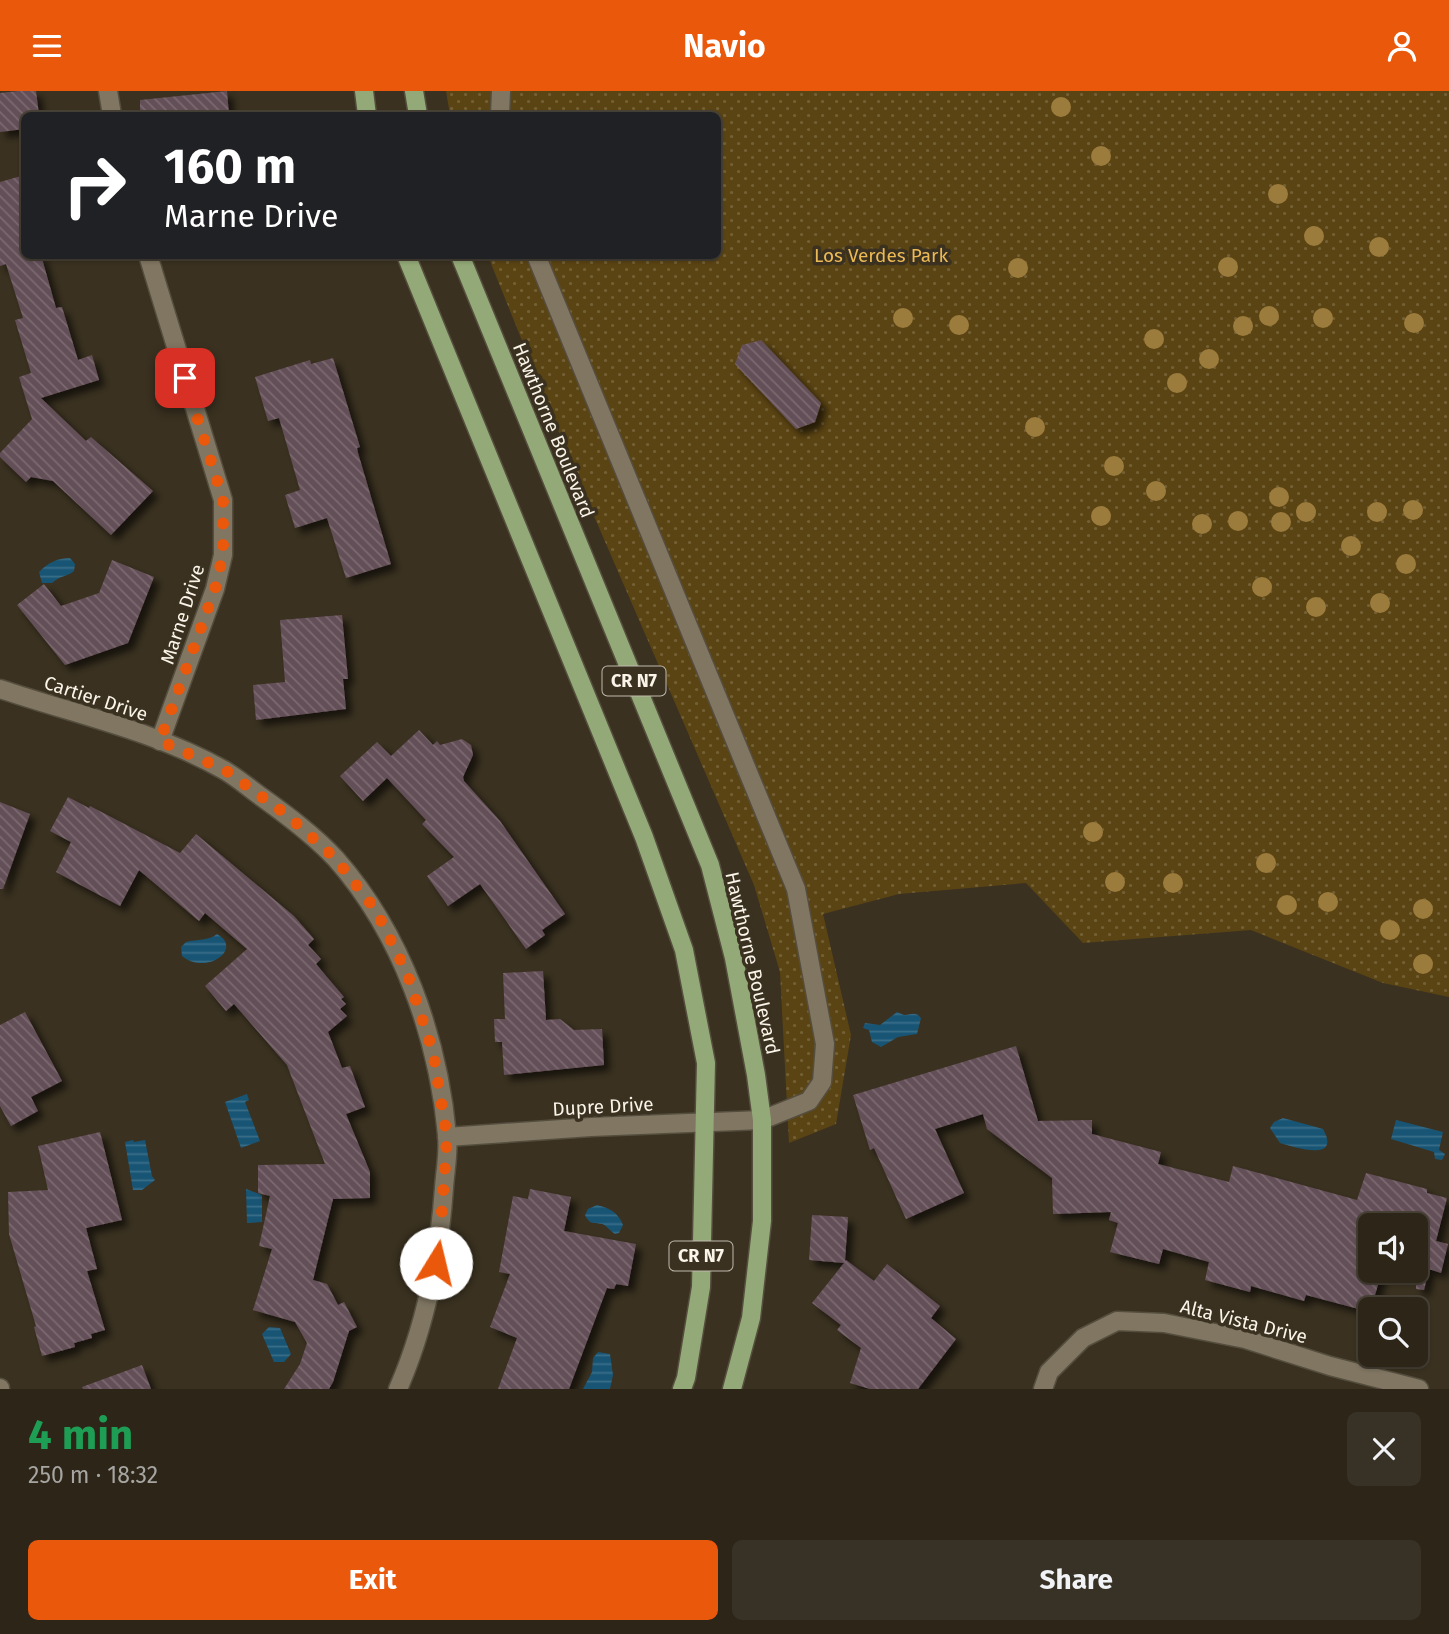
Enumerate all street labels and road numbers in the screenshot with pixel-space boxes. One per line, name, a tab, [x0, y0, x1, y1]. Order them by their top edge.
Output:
street label: Hawthorne Boulevard	[508, 339, 599, 521]
street label: Marne Drive	[156, 561, 209, 667]
road number: CR N7	[602, 667, 666, 695]
street label: Cartier Drive	[41, 671, 151, 726]
street label: Hawthorne Boulevard	[720, 870, 785, 1057]
street label: Dupre Drive	[552, 1092, 654, 1121]
road number: CR N7	[670, 1241, 732, 1271]
street label: Alta Vista Drive	[1178, 1295, 1310, 1348]

